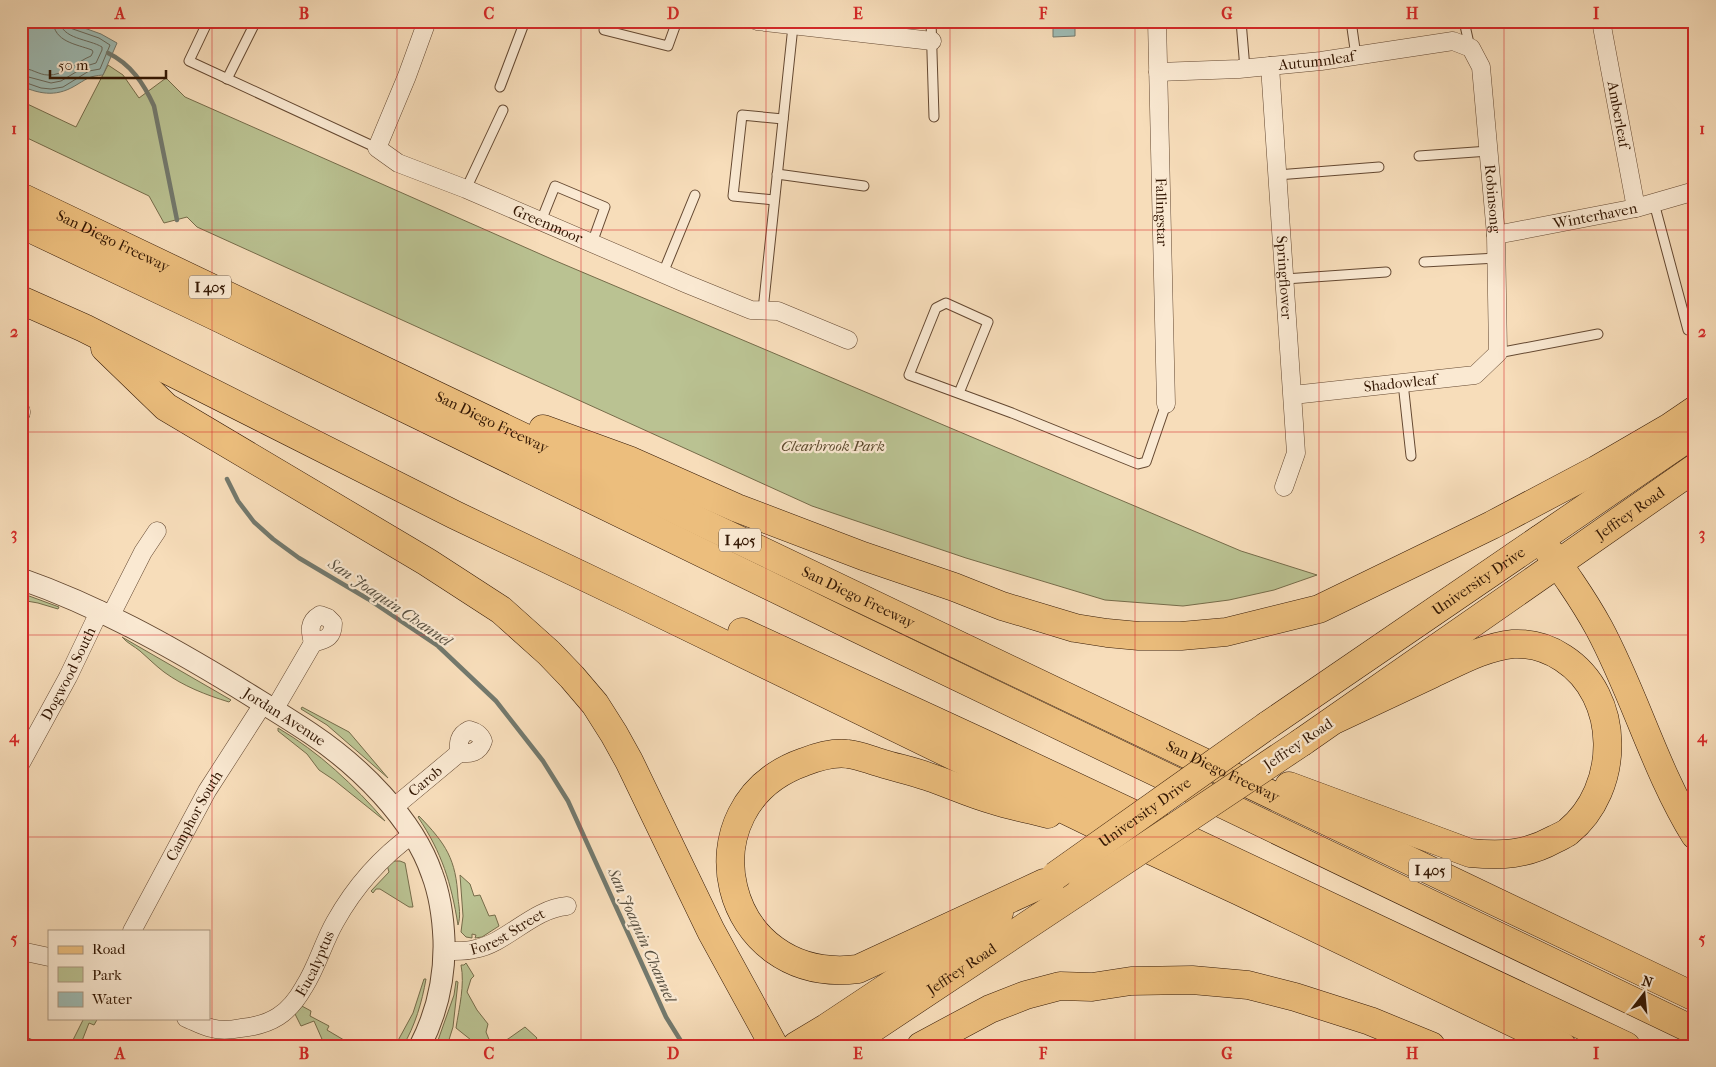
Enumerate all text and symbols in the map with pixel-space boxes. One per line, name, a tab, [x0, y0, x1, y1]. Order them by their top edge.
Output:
text: A	[114, 4, 126, 23]
text: B	[299, 4, 309, 23]
text: C	[484, 4, 495, 23]
text: D	[667, 4, 679, 23]
text: E	[853, 4, 863, 23]
text: F	[1038, 4, 1048, 23]
text: G	[1221, 4, 1233, 23]
text: H	[1406, 4, 1419, 23]
text: I	[1593, 4, 1600, 23]
street label: Autumnleaf	[1277, 47, 1359, 74]
scale bar	[50, 48, 166, 80]
text: 50 m	[58, 56, 89, 74]
street label: Amberleaf	[1603, 79, 1634, 152]
text: 1	[11, 119, 17, 138]
text: 1	[1699, 119, 1705, 138]
street label: Robinsong	[1481, 164, 1505, 235]
street label: Fallingstar	[1152, 177, 1171, 247]
street label: Winterhaven	[1551, 199, 1639, 233]
street label: Greenmoor	[510, 201, 586, 247]
street label: San Diego Freeway	[53, 206, 174, 276]
street label: Springflower	[1272, 235, 1296, 321]
road number: I 405	[189, 276, 231, 298]
text: 2	[10, 322, 18, 341]
text: 2	[1698, 322, 1706, 341]
street label: Shadowleaf	[1363, 370, 1440, 396]
street label: San Diego Freeway	[432, 387, 552, 457]
park label: Clearbrook Park	[781, 437, 885, 455]
street label: Jeffrey Road	[1591, 483, 1669, 544]
text: 3	[11, 524, 17, 544]
text: 3	[1699, 524, 1705, 544]
road number: I 405	[719, 528, 761, 552]
street label: University Drive	[1429, 543, 1529, 619]
water label: San Joaquin Channel	[324, 553, 457, 651]
street label: San Diego Freeway	[799, 562, 919, 632]
street label: Dogwood South	[37, 624, 100, 724]
street label: Jordan Avenue	[239, 683, 330, 750]
street label: Jeffrey Road	[1259, 714, 1337, 774]
text: 4	[8, 727, 20, 747]
text: 4	[1696, 727, 1708, 747]
street label: San Diego Freeway	[1163, 737, 1283, 807]
street label: Carob	[405, 762, 446, 800]
street label: Camphor South	[162, 767, 227, 864]
street label: University Drive	[1095, 773, 1195, 851]
road number: I 405	[1409, 858, 1451, 882]
water label: San Joaquin Channel	[604, 864, 681, 1007]
street label: Forest Street	[468, 904, 548, 959]
street label: Eucalyptus	[291, 927, 338, 1000]
text: 5	[11, 929, 18, 948]
text: 5	[1699, 929, 1706, 948]
legend	[48, 930, 210, 1020]
street label: Jeffrey Road	[923, 939, 1001, 999]
text: Road	[92, 940, 126, 958]
text: Park	[92, 966, 122, 984]
north arrow	[1618, 970, 1668, 1020]
text: N	[1640, 972, 1655, 992]
text: Water	[91, 990, 132, 1008]
text: A	[114, 1044, 126, 1063]
text: B	[299, 1044, 309, 1063]
text: C	[484, 1044, 495, 1063]
text: D	[667, 1044, 679, 1063]
text: E	[853, 1044, 863, 1063]
text: F	[1038, 1044, 1048, 1063]
text: G	[1221, 1044, 1233, 1063]
text: H	[1406, 1044, 1419, 1063]
text: I	[1593, 1044, 1600, 1063]

